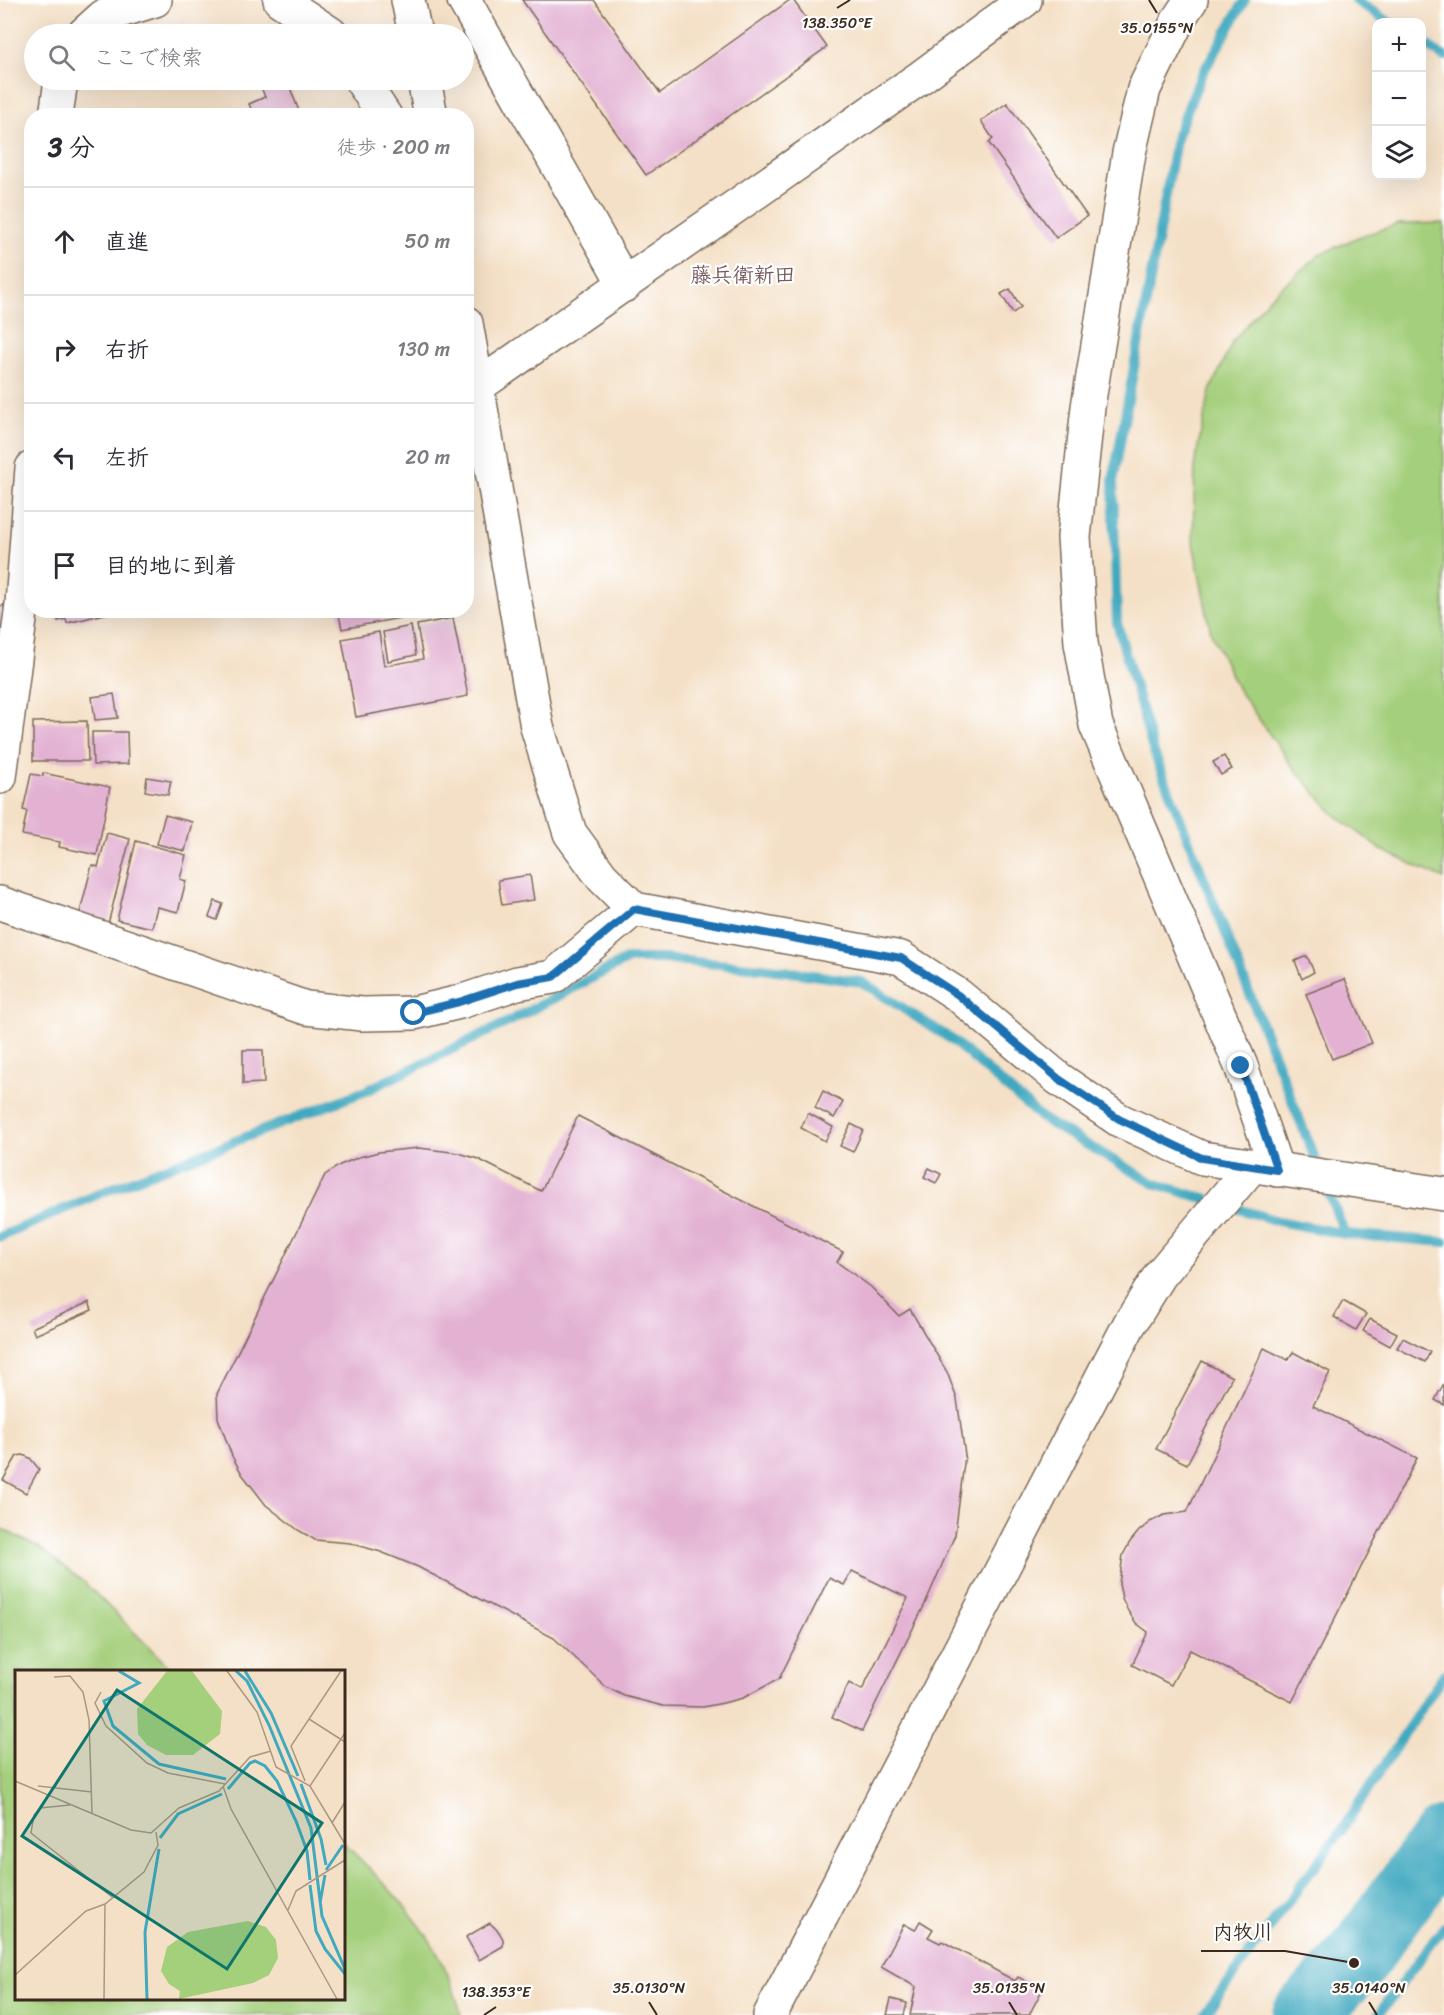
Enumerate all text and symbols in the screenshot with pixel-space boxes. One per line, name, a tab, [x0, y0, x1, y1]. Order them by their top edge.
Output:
text: 138.350°E	[802, 10, 874, 36]
text: 35.0155°N	[1121, 15, 1194, 41]
map controls	[1372, 18, 1426, 180]
button: +	[1372, 18, 1426, 72]
search box	[24, 24, 474, 90]
text: ここで検索	[93, 38, 203, 77]
icon: search	[45, 41, 78, 74]
button: −	[1372, 72, 1426, 126]
text: 3 分	[48, 124, 95, 170]
button: layers	[1372, 126, 1426, 180]
text: 徒歩 · 200 m	[337, 130, 450, 165]
text: 直進	[105, 222, 149, 261]
text: 50 m	[405, 224, 450, 259]
icon: ahead	[48, 225, 81, 258]
district label: 藤兵衛新田	[691, 256, 796, 294]
text: 右折	[105, 330, 149, 369]
text: 130 m	[397, 332, 450, 367]
icon: right	[48, 333, 81, 366]
text: 左折	[105, 438, 149, 477]
text: 20 m	[405, 440, 450, 475]
icon: left	[48, 441, 81, 474]
text: 目的地に到着	[105, 546, 237, 585]
icon: arrive	[48, 549, 81, 582]
route start	[400, 999, 426, 1025]
route end	[1227, 1052, 1253, 1078]
inset map	[15, 1670, 345, 2000]
callout: 内牧川	[1201, 1913, 1285, 1951]
text: 内牧川	[1213, 1915, 1273, 1950]
text: 35.0130°N	[613, 1975, 686, 2001]
text: 35.0135°N	[973, 1975, 1046, 2001]
text: 35.0140°N	[1332, 1975, 1406, 2001]
text: 138.353°E	[462, 1979, 532, 2005]

